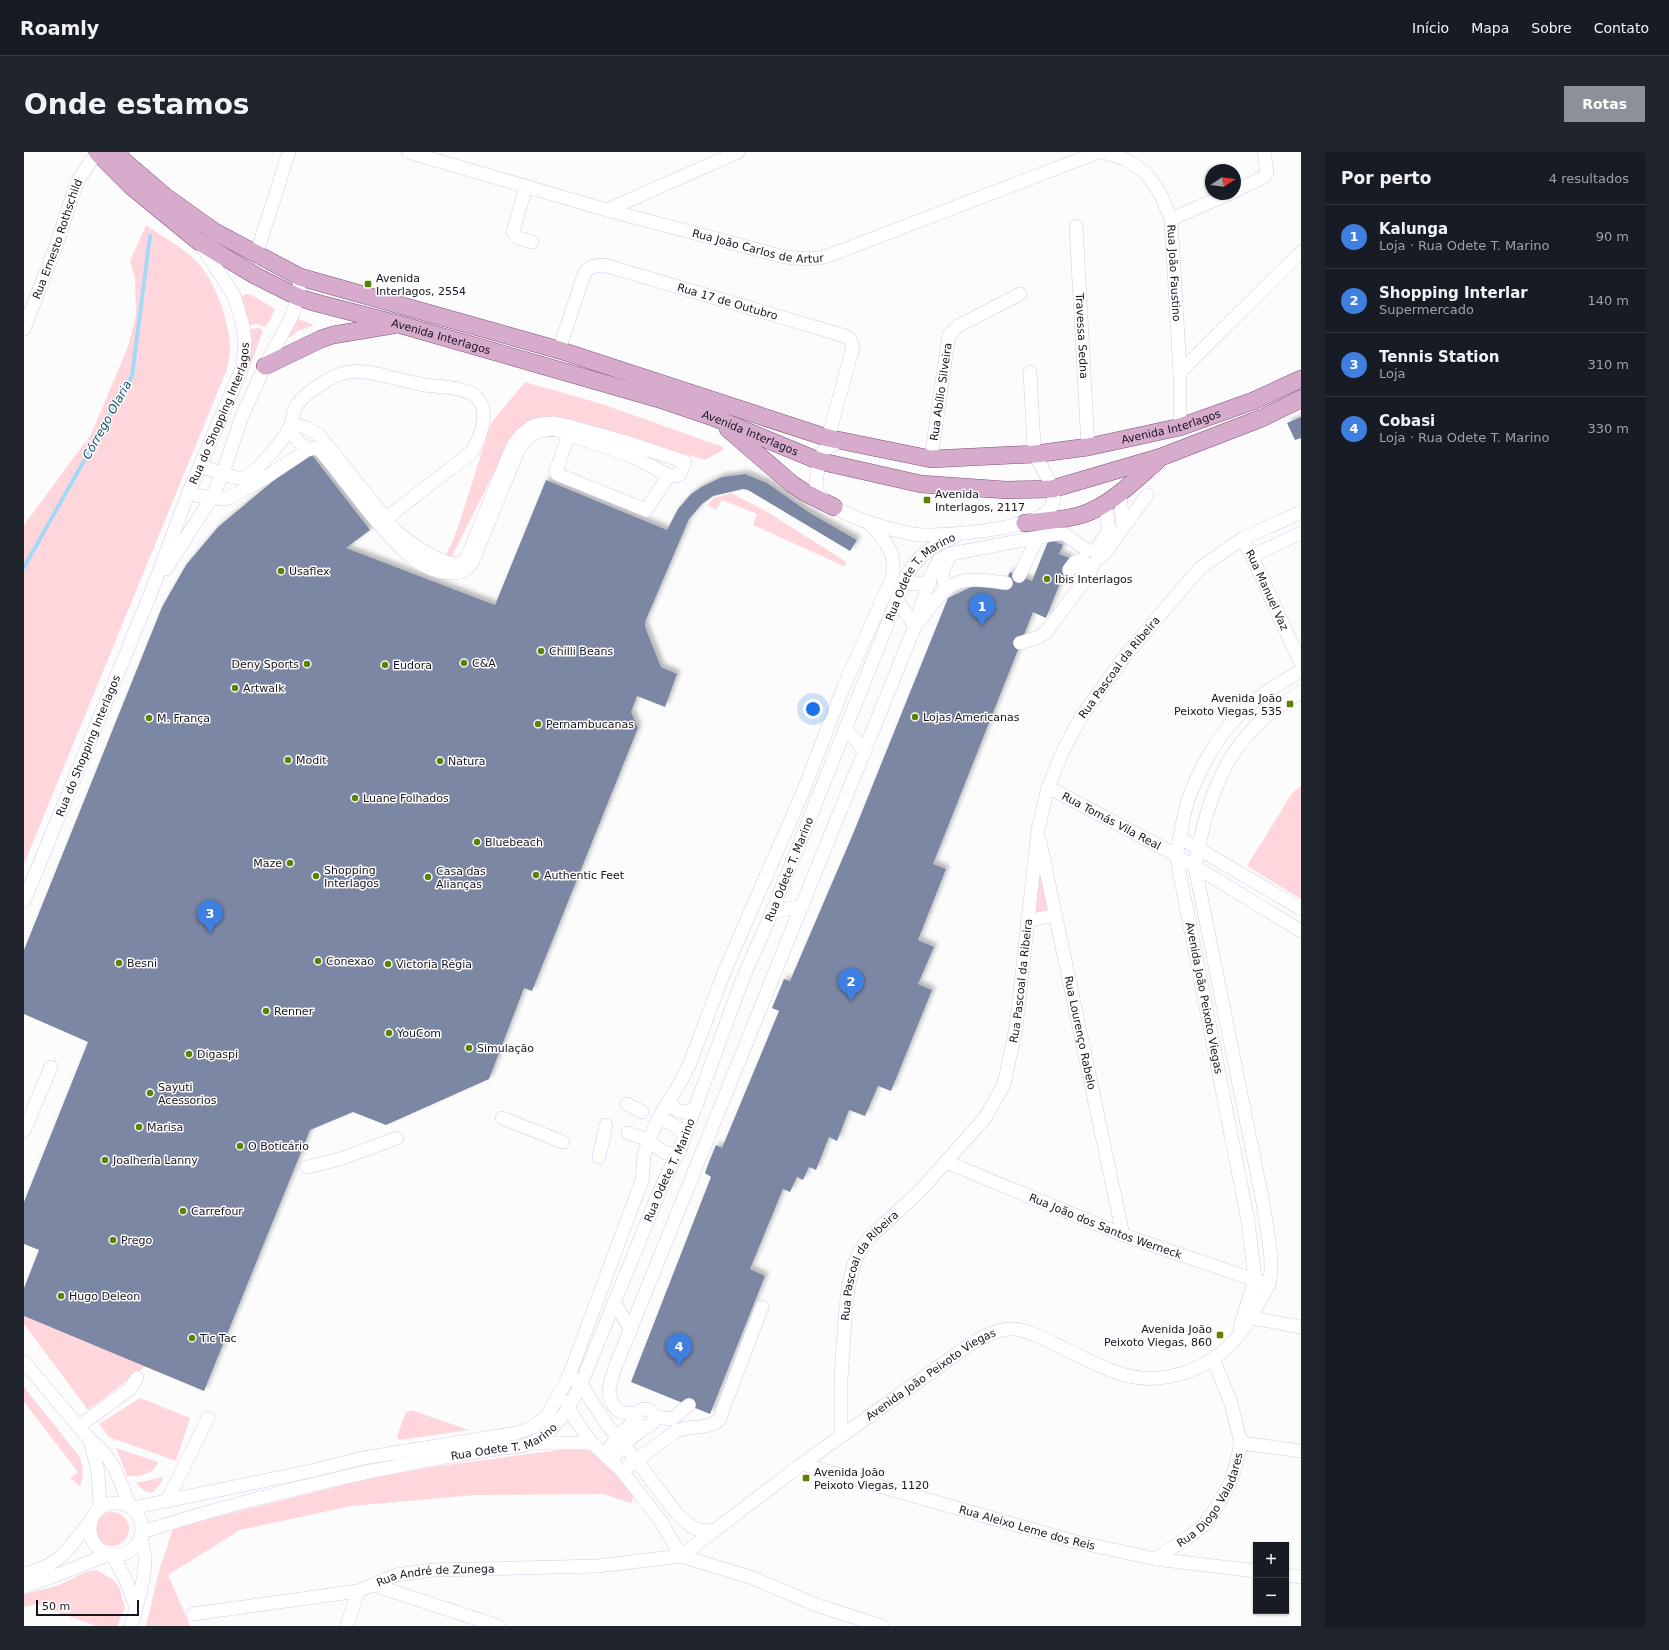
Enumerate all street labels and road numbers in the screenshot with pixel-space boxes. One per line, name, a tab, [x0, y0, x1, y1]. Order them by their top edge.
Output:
street label: Rua Ernesto Rothschild	[30, 177, 85, 301]
street label: Rua João Faustino	[1165, 224, 1184, 322]
street label: Rua João Carlos de Artur	[691, 226, 825, 265]
street label: Rua 17 de Outubro	[676, 280, 780, 322]
street label: Travessa Sedna	[1073, 292, 1091, 379]
street label: Avenida Interlagos	[390, 316, 493, 357]
street label: Rua do Shopping Interlagos	[186, 341, 251, 486]
street label: Rua Abílio Silveira	[927, 342, 954, 442]
street label: Avenida Interlagos	[1120, 406, 1223, 446]
street label: Avenida Interlagos	[701, 408, 800, 458]
street label: Rua Odete T. Marino	[883, 530, 958, 623]
street label: Rua Manuel Vaz	[1243, 547, 1291, 633]
street label: Rua Pascoal da Ribeira	[1076, 614, 1162, 721]
street label: Rua do Shopping Interlagos	[53, 673, 123, 818]
street label: Rua Tomás Vila Real	[1060, 789, 1163, 852]
street label: Rua Odete T. Marino	[762, 815, 816, 923]
street label: Rua Pascoal da Ribeira	[1006, 918, 1035, 1044]
street label: Avenida João Peixoto Viegas	[1183, 921, 1225, 1075]
street label: Rua Lourenço Rabelo	[1062, 975, 1099, 1091]
street label: Rua Odete T. Marino	[641, 1116, 697, 1224]
street label: Rua João dos Santos Werneck	[1027, 1191, 1184, 1261]
street label: Rua Pascoal da Ribeira	[838, 1208, 901, 1321]
street label: Avenida João Peixoto Viegas	[863, 1326, 998, 1423]
street label: Rua Odete T. Marino	[450, 1420, 560, 1463]
street label: Rua Diogo Valadares	[1174, 1451, 1245, 1550]
street label: Rua Aleixo Leme dos Reis	[958, 1503, 1097, 1552]
street label: Rua André de Zunega	[374, 1562, 495, 1589]

